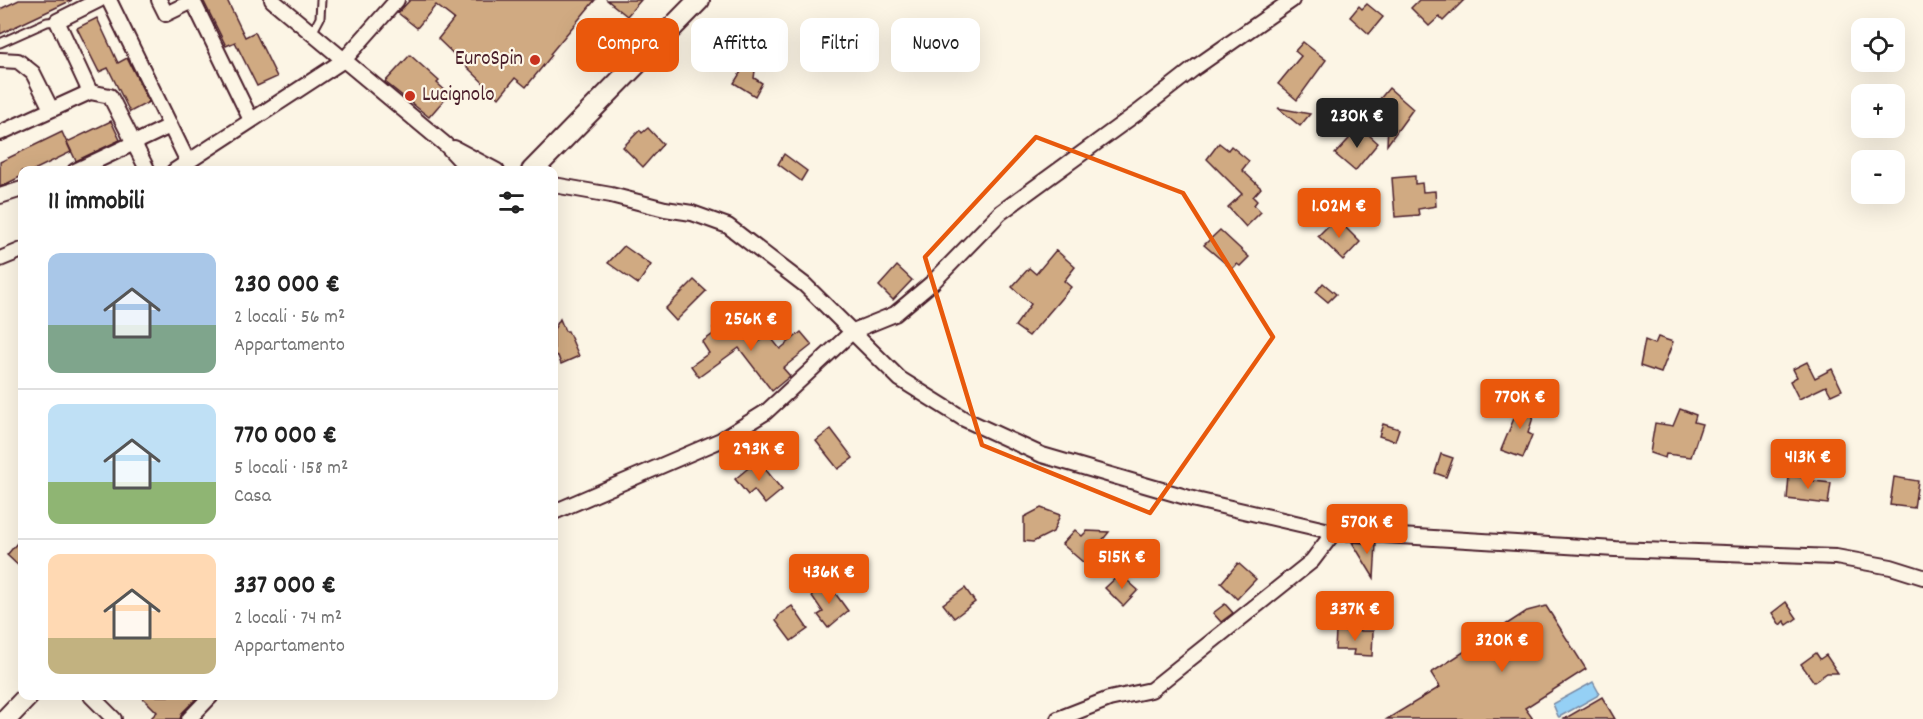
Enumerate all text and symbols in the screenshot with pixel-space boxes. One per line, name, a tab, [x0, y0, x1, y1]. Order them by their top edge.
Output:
chip: Compra	[576, 18, 679, 72]
chip: Affitta	[691, 18, 788, 72]
chip: Filtri	[800, 18, 879, 72]
chip: Nuovo	[891, 18, 980, 72]
map controls	[1851, 18, 1905, 204]
button: locate	[1851, 18, 1905, 72]
place label: EuroSpin	[455, 45, 523, 75]
marker: EuroSpin	[528, 53, 542, 67]
place label: Lucignolo	[422, 81, 495, 111]
button: +	[1851, 84, 1905, 138]
marker: Lucignolo	[403, 89, 417, 103]
pin: 230K €	[1308, 98, 1406, 149]
text: 230K €	[1330, 103, 1384, 131]
button: −	[1851, 150, 1905, 204]
text: 11 immobili	[48, 184, 144, 221]
icon: filters	[495, 186, 528, 219]
pin: 1.02M €	[1284, 188, 1394, 239]
text: 1.02M €	[1312, 193, 1366, 221]
text: 230 000 €	[234, 267, 340, 304]
icon: home	[96, 277, 168, 349]
pin: 256K €	[702, 301, 800, 352]
text: 2 locali · 56 m²	[234, 304, 345, 332]
text: 256K €	[725, 306, 777, 334]
text: Appartamento	[234, 332, 345, 360]
pin: 770K €	[1471, 379, 1569, 430]
text: 770K €	[1494, 384, 1546, 412]
text: 770 000 €	[234, 418, 337, 455]
icon: home	[96, 428, 168, 500]
pin: 293K €	[710, 431, 808, 482]
text: 293K €	[733, 436, 785, 464]
pin: 413K €	[1759, 439, 1857, 490]
text: 413K €	[1785, 444, 1831, 472]
text: 5 locali · 158 m²	[234, 455, 348, 483]
text: Casa	[234, 483, 271, 511]
pin: 570K €	[1318, 504, 1416, 555]
text: 570K €	[1341, 509, 1393, 537]
pin: 515K €	[1073, 539, 1171, 590]
text: 515K €	[1098, 544, 1146, 572]
pin: 436K €	[780, 554, 878, 605]
text: 436K €	[803, 559, 855, 587]
text: 337 000 €	[234, 568, 336, 605]
icon: home	[96, 578, 168, 650]
pin: 337K €	[1306, 591, 1404, 642]
text: 337K €	[1330, 596, 1380, 624]
text: 2 locali · 74 m²	[234, 605, 342, 633]
pin: 320K €	[1453, 622, 1551, 673]
text: 320K €	[1475, 627, 1529, 655]
text: Appartamento	[234, 633, 345, 661]

